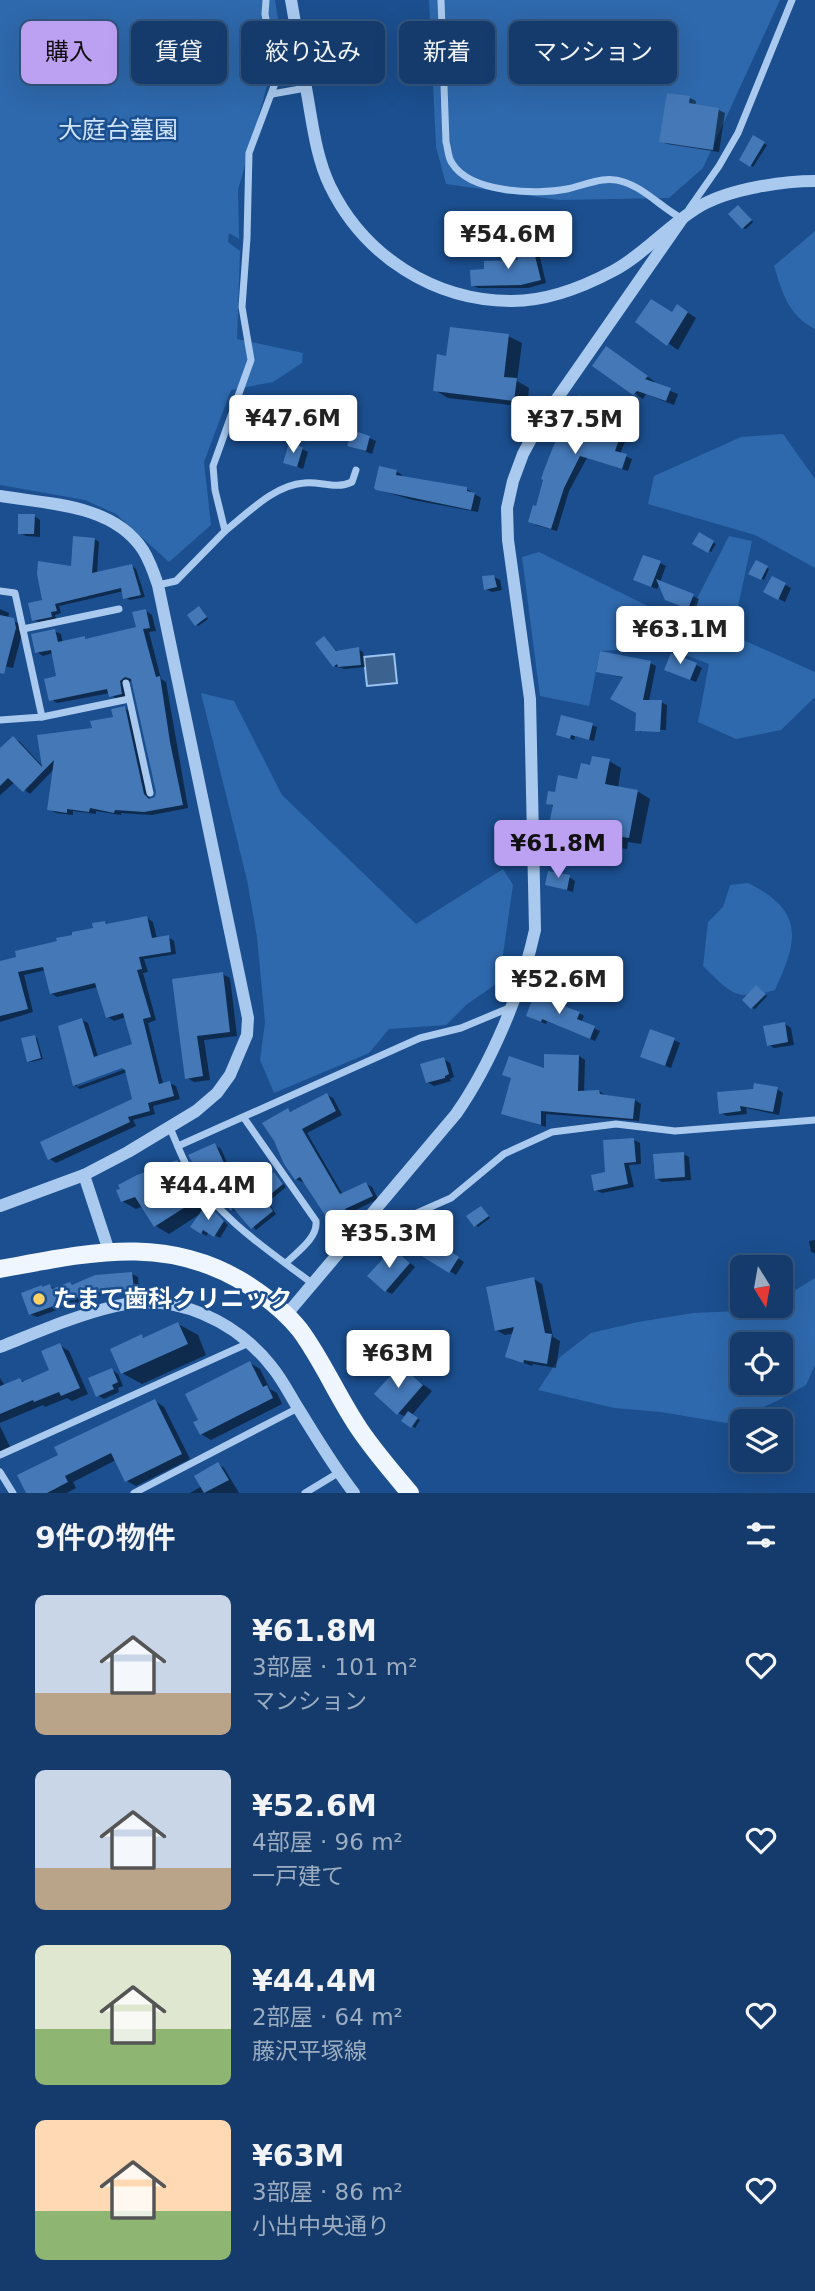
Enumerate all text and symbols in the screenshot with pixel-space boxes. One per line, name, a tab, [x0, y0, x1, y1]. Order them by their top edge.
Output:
chip: 購入	[21, 21, 117, 84]
chip: 賃貸	[131, 21, 227, 84]
chip: 絞り込み	[241, 21, 385, 84]
chip: 新着	[399, 21, 495, 84]
chip: マンション	[509, 21, 677, 84]
park label: 大庭台墓園	[58, 116, 178, 144]
pin: ¥54.6M	[451, 212, 565, 271]
text: ¥54.6M	[460, 221, 556, 247]
pin: ¥47.6M	[236, 396, 350, 455]
pin: ¥37.5M	[518, 396, 632, 456]
text: ¥47.6M	[245, 405, 341, 431]
text: ¥37.5M	[527, 406, 623, 432]
pin: ¥63.1M	[623, 606, 737, 666]
text: ¥63.1M	[632, 616, 728, 642]
pin: ¥61.8M	[501, 820, 615, 880]
text: ¥61.8M	[510, 830, 606, 856]
pin: ¥52.6M	[502, 956, 616, 1016]
text: ¥52.6M	[511, 966, 607, 992]
pin: ¥44.4M	[151, 1162, 265, 1222]
text: ¥44.4M	[160, 1172, 256, 1198]
pin: ¥35.3M	[332, 1210, 446, 1270]
text: ¥35.3M	[341, 1220, 437, 1246]
north arrow	[730, 1255, 793, 1318]
map controls	[730, 1255, 793, 1472]
place label: たまて歯科クリニック	[53, 1285, 292, 1313]
marker: たまて歯科クリニック	[31, 1291, 47, 1307]
pin: ¥63M	[357, 1330, 439, 1390]
button: locate	[730, 1332, 793, 1395]
text: ¥63M	[363, 1340, 433, 1366]
button: layers	[730, 1409, 793, 1472]
icon: filters	[742, 1516, 780, 1554]
text: 9件の物件	[35, 1520, 176, 1555]
text: ¥61.8M	[252, 1613, 377, 1648]
icon: home	[91, 1623, 175, 1707]
icon: heart	[742, 1646, 780, 1684]
text: 3部屋 · 101 m²	[252, 1654, 417, 1680]
text: マンション	[252, 1688, 367, 1714]
text: ¥52.6M	[252, 1788, 377, 1823]
icon: home	[91, 1798, 175, 1882]
icon: heart	[742, 1821, 780, 1859]
text: 4部屋 · 96 m²	[252, 1829, 403, 1855]
text: 一戸建て	[252, 1863, 344, 1889]
text: ¥44.4M	[252, 1963, 377, 1998]
icon: home	[91, 1973, 175, 2057]
icon: heart	[742, 1996, 780, 2034]
text: 2部屋 · 64 m²	[252, 2004, 403, 2030]
text: 藤沢平塚線	[252, 2038, 367, 2064]
text: ¥63M	[252, 2138, 344, 2173]
icon: home	[91, 2148, 175, 2232]
icon: heart	[742, 2171, 780, 2209]
text: 3部屋 · 86 m²	[252, 2179, 403, 2205]
text: 小出中央通り	[252, 2213, 390, 2239]

